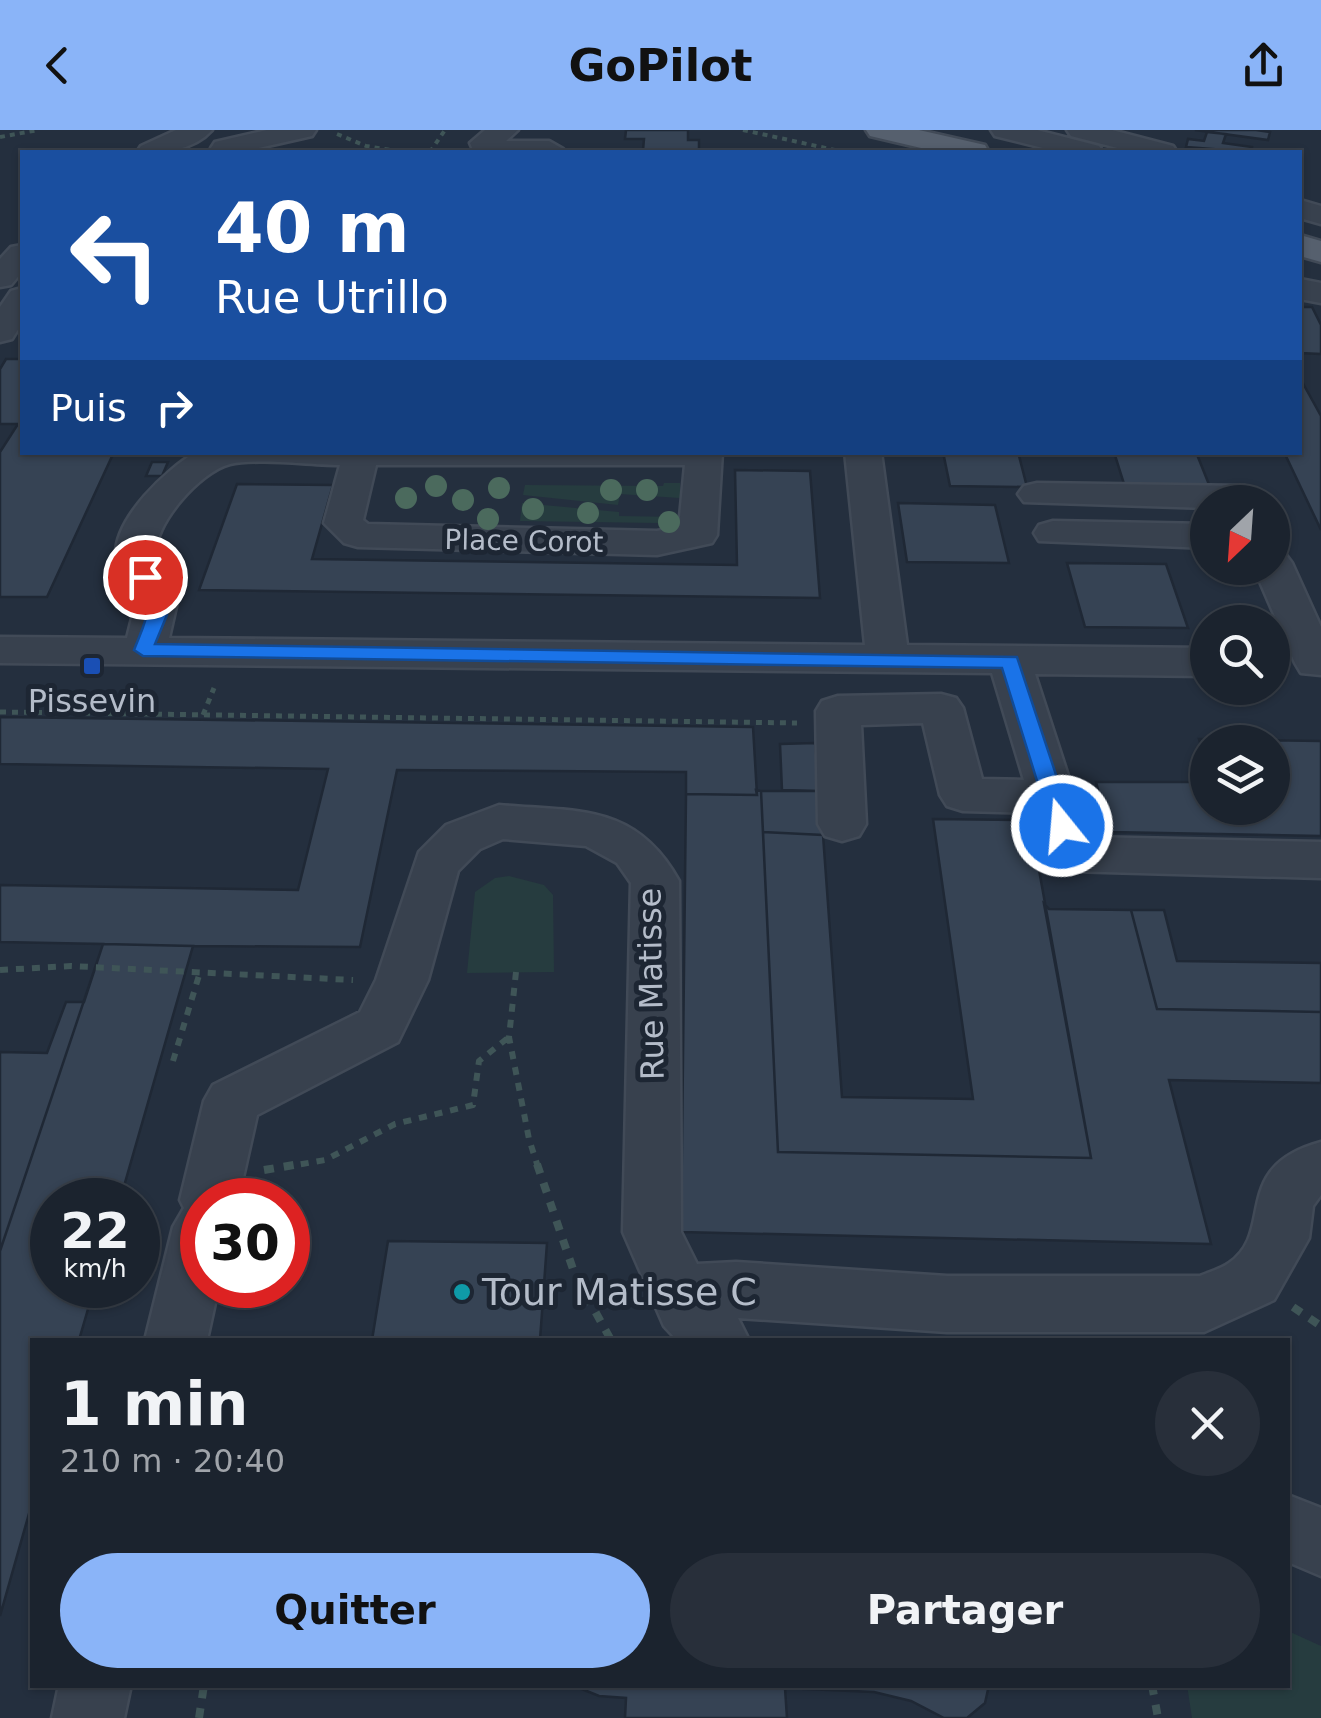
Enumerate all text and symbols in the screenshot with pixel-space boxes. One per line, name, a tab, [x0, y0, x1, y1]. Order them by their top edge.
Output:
icon: back	[30, 38, 85, 93]
icon: share	[1236, 38, 1291, 93]
text: GoPilot	[568, 39, 753, 92]
text: 40 m	[215, 187, 410, 269]
icon: left	[50, 190, 180, 320]
text: Rue Utrillo	[215, 271, 449, 324]
icon: right	[147, 380, 202, 435]
text: Puis	[50, 386, 127, 430]
north arrow	[1190, 485, 1290, 585]
map controls	[1190, 485, 1290, 825]
street label: Place Corot	[444, 523, 604, 559]
pin	[103, 535, 188, 620]
icon: arrive	[118, 550, 173, 605]
button: search	[1190, 605, 1290, 705]
marker: Pissevin	[81, 655, 103, 677]
place label: Pissevin	[28, 682, 156, 720]
button: layers	[1190, 725, 1290, 825]
position arrow	[1010, 774, 1114, 878]
street label: Rue Matisse	[630, 887, 672, 1081]
speed limit sign: 30	[180, 1178, 310, 1308]
text: 22	[60, 1202, 130, 1260]
text: km/h	[63, 1254, 127, 1283]
place label: Tour Matisse C	[481, 1270, 757, 1314]
marker: Tour Matisse C	[451, 1281, 473, 1303]
text: 1 min	[60, 1369, 248, 1439]
button: close	[1155, 1371, 1260, 1476]
text: 210 m · 20:40	[60, 1442, 285, 1480]
button: Quitter	[60, 1553, 650, 1668]
button: Partager	[670, 1553, 1260, 1668]

